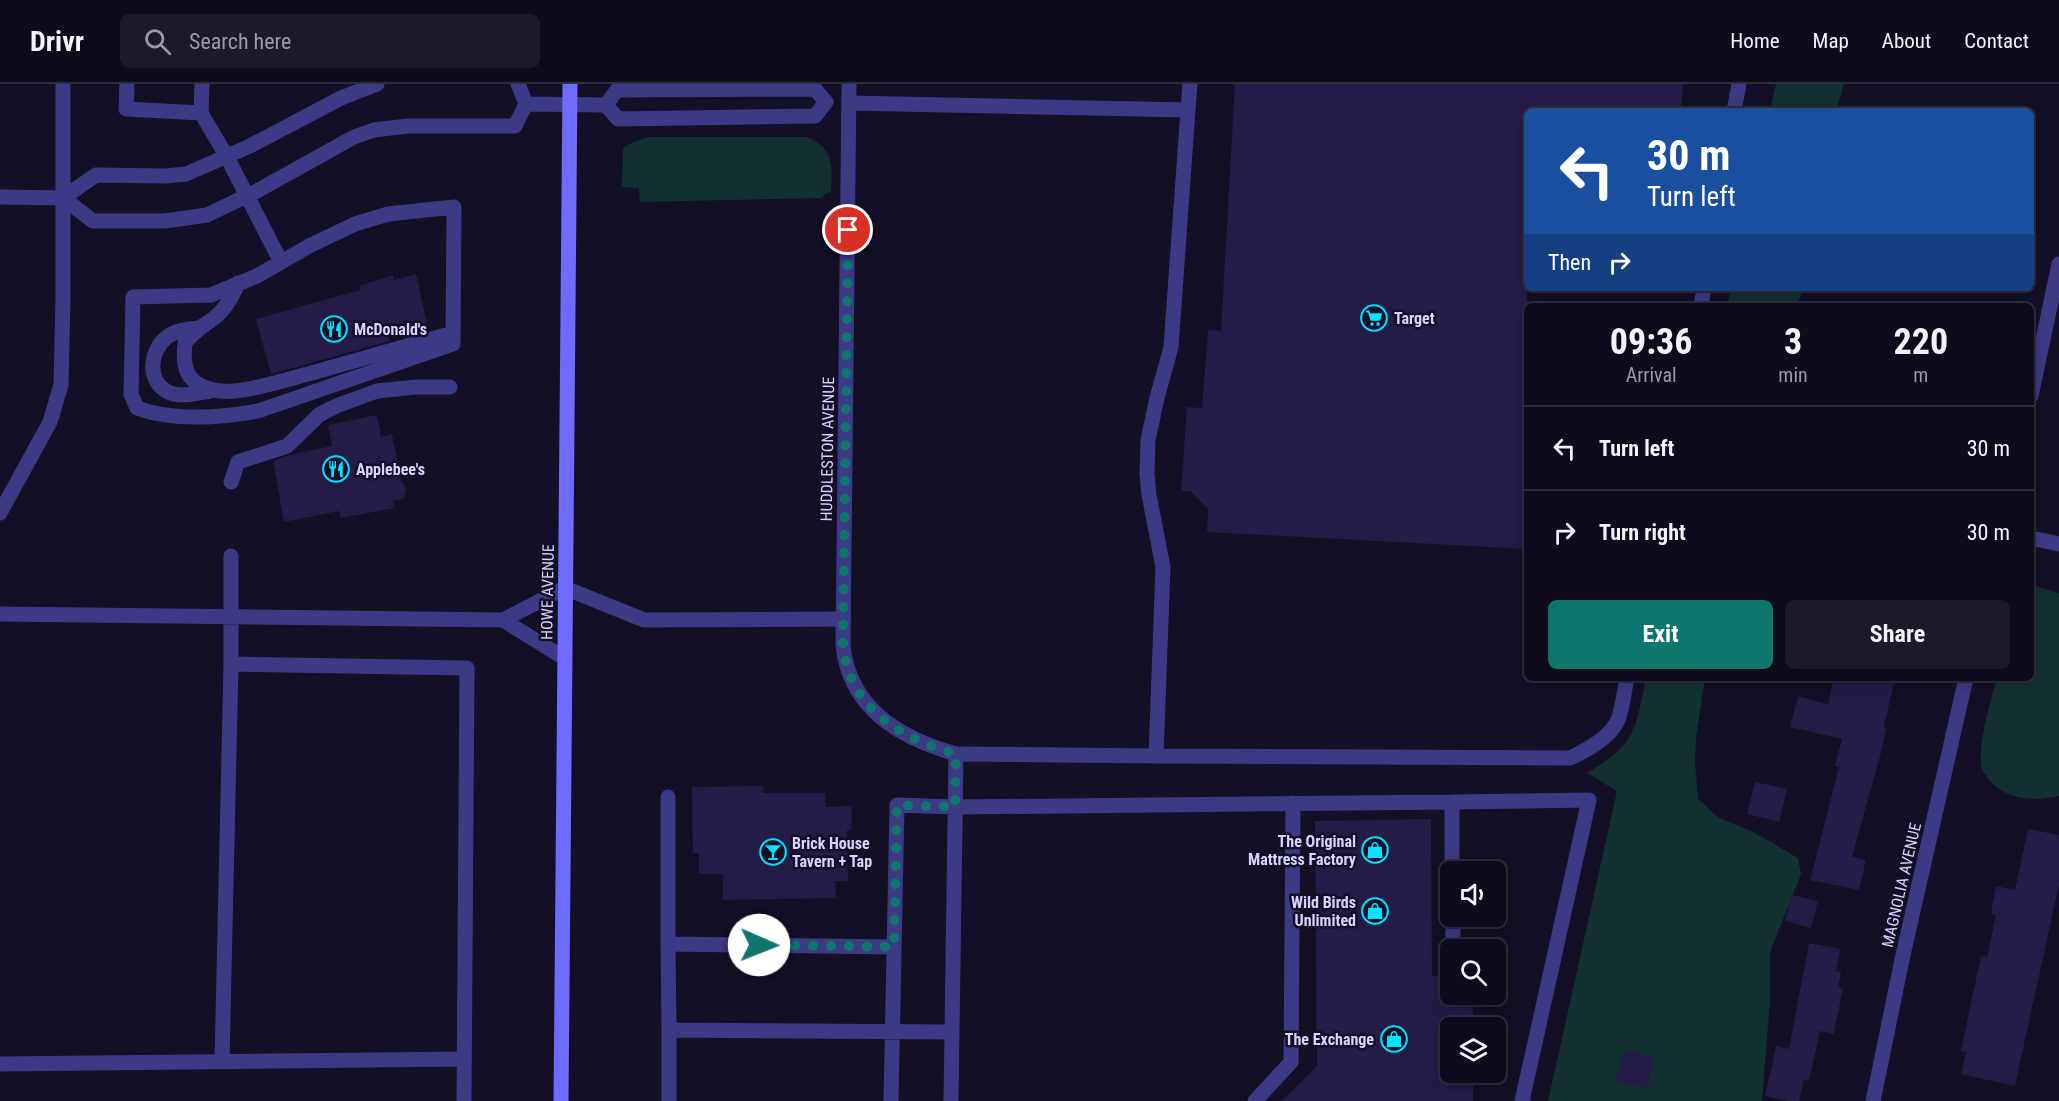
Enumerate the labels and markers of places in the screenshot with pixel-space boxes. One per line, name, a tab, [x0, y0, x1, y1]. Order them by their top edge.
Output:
pin	[822, 204, 873, 255]
supermarket icon: Target	[1359, 303, 1389, 333]
place label: Target	[1394, 309, 1435, 328]
restaurant icon: McDonald's	[319, 314, 349, 344]
place label: McDonald's	[354, 320, 427, 339]
restaurant icon: Applebee's	[321, 454, 351, 484]
place label: Applebee's	[356, 460, 425, 479]
place label: The Original Mattress Factory	[1248, 832, 1356, 869]
place label: Brick House Tavern + Tap	[792, 834, 872, 871]
shop icon: The Original Mattress Factory	[1360, 835, 1390, 865]
bar icon: Brick House Tavern + Tap	[758, 837, 788, 867]
place label: Wild Birds Unlimited	[1291, 893, 1356, 930]
shop icon: Wild Birds Unlimited	[1360, 896, 1390, 926]
shop icon: The Exchange	[1379, 1024, 1409, 1054]
place label: The Exchange	[1285, 1030, 1374, 1049]

